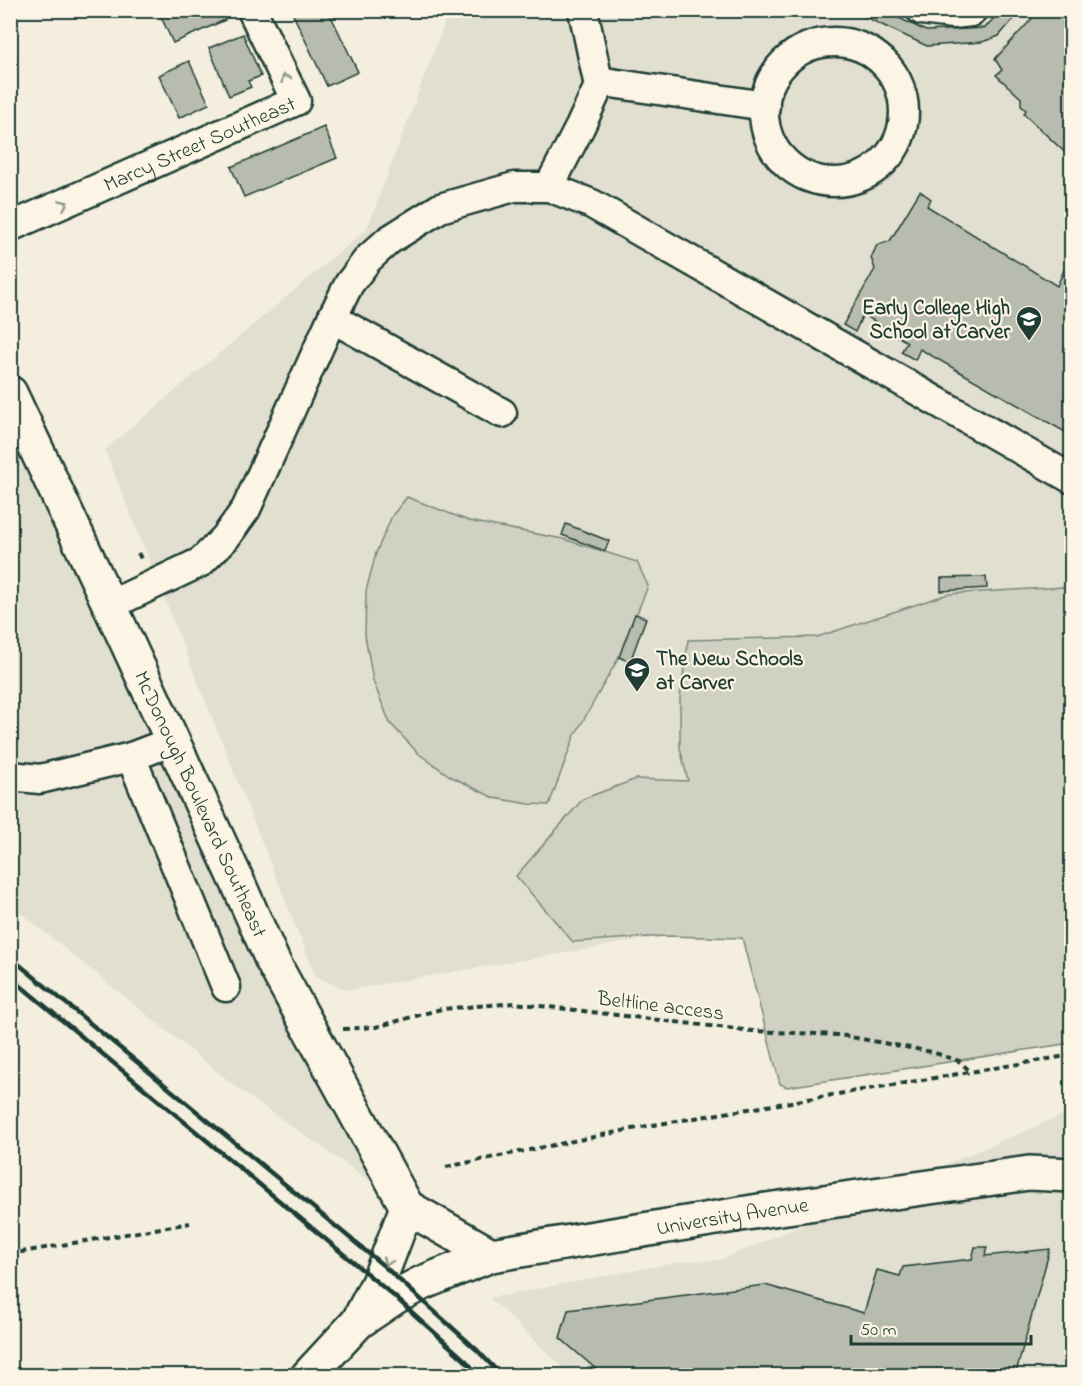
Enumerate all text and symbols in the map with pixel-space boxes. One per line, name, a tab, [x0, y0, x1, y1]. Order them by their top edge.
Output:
one-way arrow	[280, 73, 292, 84]
street label: Marcy Street Southeast	[99, 90, 301, 201]
one-way arrow	[58, 199, 69, 211]
place label: Early College High School at Carver	[862, 294, 1010, 348]
school or university icon: Early College High School at Carver	[1014, 304, 1044, 342]
place label: The New Schools at Carver	[656, 645, 804, 699]
school or university icon: The New Schools at Carver	[622, 655, 652, 693]
street label: McDonough Boulevard Southeast	[125, 666, 273, 943]
street label: Beltline access	[595, 984, 726, 1030]
street label: University Avenue	[654, 1191, 811, 1245]
one-way arrow	[381, 1256, 394, 1267]
scale bar	[851, 1308, 1031, 1346]
text: 50 m	[860, 1318, 897, 1344]

